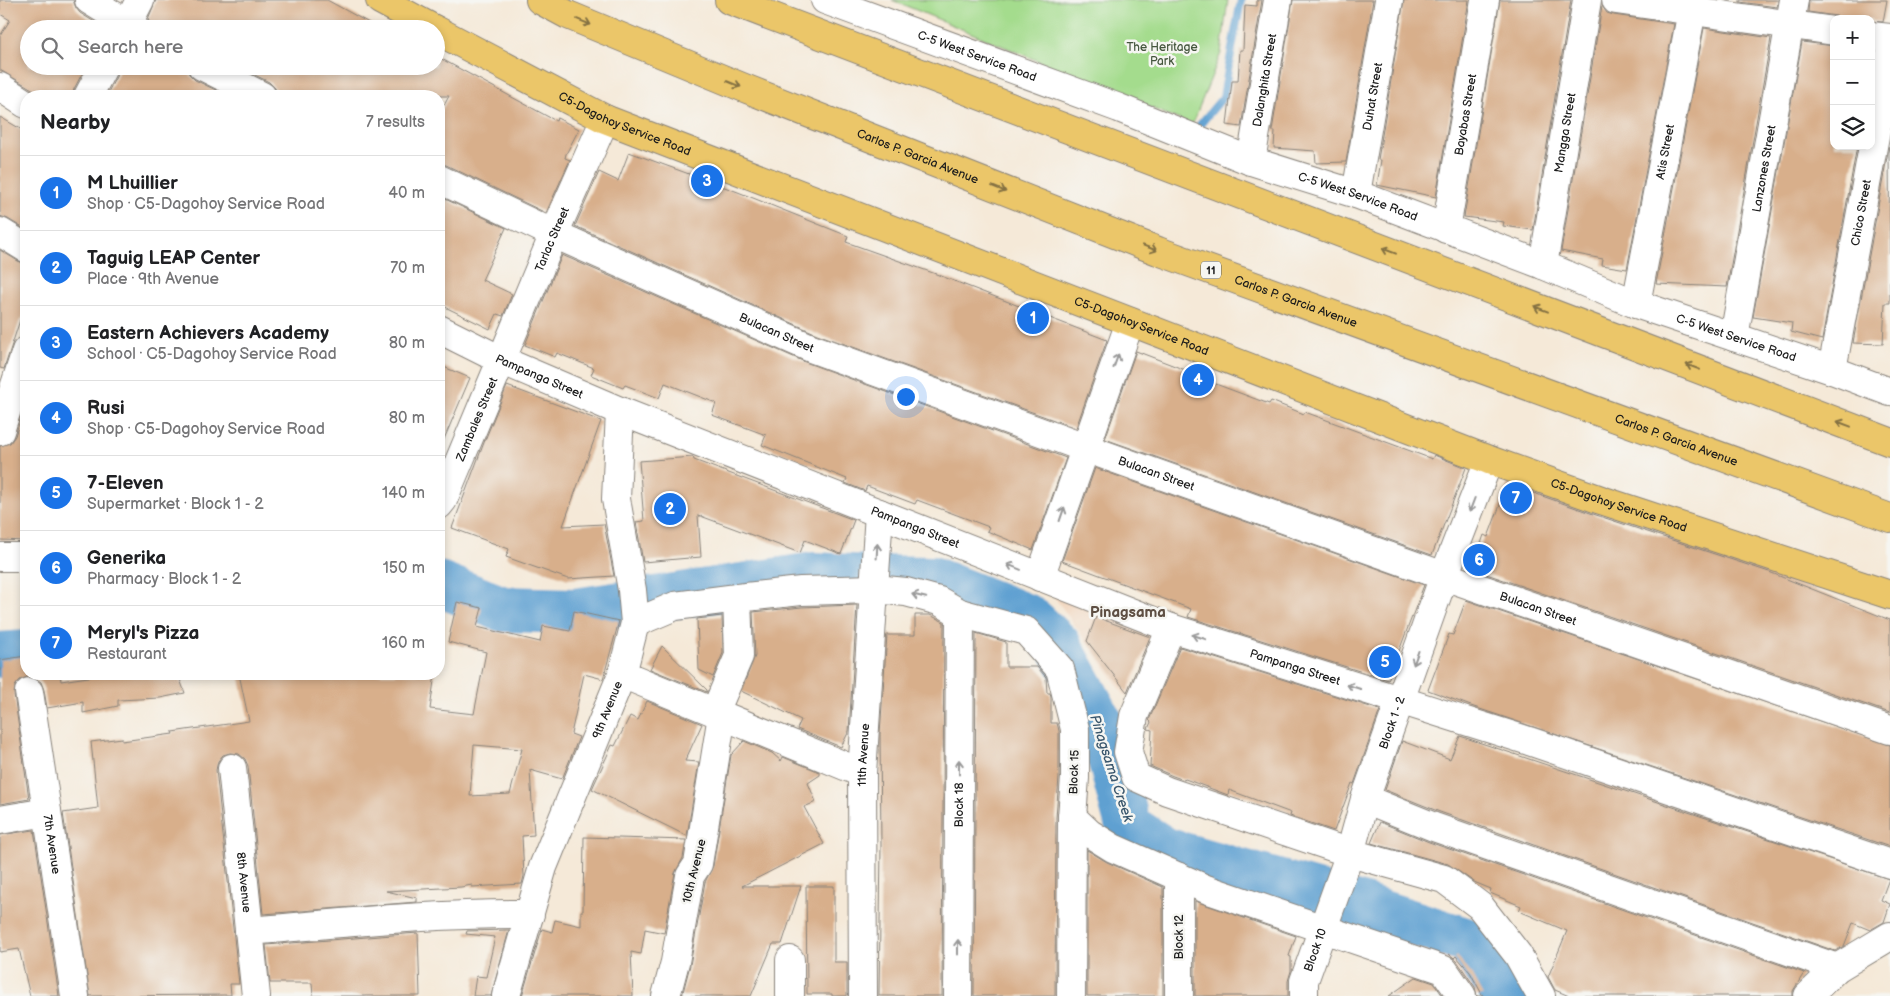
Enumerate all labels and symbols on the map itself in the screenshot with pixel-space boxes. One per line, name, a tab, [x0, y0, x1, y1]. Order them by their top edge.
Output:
one-way arrow	[576, 18, 591, 27]
street label: C-5 West Service Road	[915, 28, 1039, 85]
street label: Dalanghita Street	[1250, 32, 1280, 128]
park label: The Heritage Park	[1126, 40, 1198, 69]
street label: Duhat Street	[1360, 61, 1386, 132]
street label: Bayabas Street	[1452, 73, 1480, 157]
one-way arrow	[726, 79, 741, 89]
street label: C5-Dagohoy Service Road	[556, 89, 693, 159]
street label: Mangga Street	[1551, 92, 1579, 174]
street label: Atis Street	[1653, 123, 1678, 181]
street label: Lanzones Street	[1749, 124, 1780, 214]
street label: Carlos P. Garcia Avenue	[855, 126, 981, 188]
pin: 3	[691, 162, 723, 200]
street label: C-5 West Service Road	[1296, 169, 1420, 225]
street label: Chico Street	[1848, 178, 1875, 247]
one-way arrow	[991, 184, 1006, 194]
street label: Tarlac Street	[532, 205, 573, 274]
one-way arrow	[1142, 244, 1157, 253]
one-way arrow	[1382, 246, 1397, 255]
road number: 11	[1201, 262, 1221, 278]
street label: Carlos P. Garcia Avenue	[1232, 273, 1359, 331]
street label: C5-Dagohoy Service Road	[1072, 294, 1211, 359]
pin: 1	[1017, 299, 1049, 337]
one-way arrow	[1533, 304, 1549, 313]
street label: Bulacan Street	[737, 310, 816, 356]
street label: C-5 West Service Road	[1674, 311, 1798, 365]
street label: Pampanga Street	[493, 351, 586, 402]
one-way arrow	[1112, 354, 1121, 370]
pin: 4	[1182, 361, 1214, 399]
one-way arrow	[1685, 362, 1701, 371]
street label: Zambales Street	[453, 375, 501, 464]
your location	[893, 384, 919, 410]
street label: Carlos P. Garcia Avenue	[1613, 411, 1740, 470]
one-way arrow	[1837, 419, 1852, 428]
street label: Bulacan Street	[1116, 453, 1197, 495]
street label: C5-Dagohoy Service Road	[1548, 476, 1689, 536]
pin: 7	[1500, 479, 1532, 517]
pin: 2	[654, 490, 686, 528]
one-way arrow	[1466, 498, 1475, 513]
street label: Pampanga Street	[868, 503, 962, 552]
one-way arrow	[1058, 507, 1067, 523]
pin: 6	[1463, 541, 1495, 579]
one-way arrow	[872, 544, 881, 560]
one-way arrow	[1007, 562, 1023, 571]
street label: Bulacan Street	[1498, 589, 1579, 629]
one-way arrow	[912, 591, 928, 600]
district label: Pinagsama	[1090, 603, 1166, 622]
one-way arrow	[1191, 632, 1207, 642]
pin: 5	[1369, 643, 1401, 681]
street label: Pampanga Street	[1248, 646, 1342, 689]
one-way arrow	[1411, 650, 1420, 665]
street label: 9th Avenue	[589, 679, 626, 741]
one-way arrow	[1346, 681, 1362, 691]
street label: Block 1 - 2	[1376, 695, 1409, 751]
water label: Pinagsama Creek	[1086, 712, 1137, 825]
street label: 11th Avenue	[855, 723, 873, 787]
street label: Block 15	[1066, 749, 1083, 795]
one-way arrow	[954, 760, 964, 776]
street label: Block 18	[952, 783, 967, 827]
street label: 7th Avenue	[40, 814, 63, 875]
street label: 10th Avenue	[679, 838, 710, 905]
street label: 8th Avenue	[233, 851, 254, 913]
street label: Block 12	[1172, 915, 1187, 959]
street label: Block 10	[1301, 926, 1330, 974]
one-way arrow	[953, 940, 963, 956]

